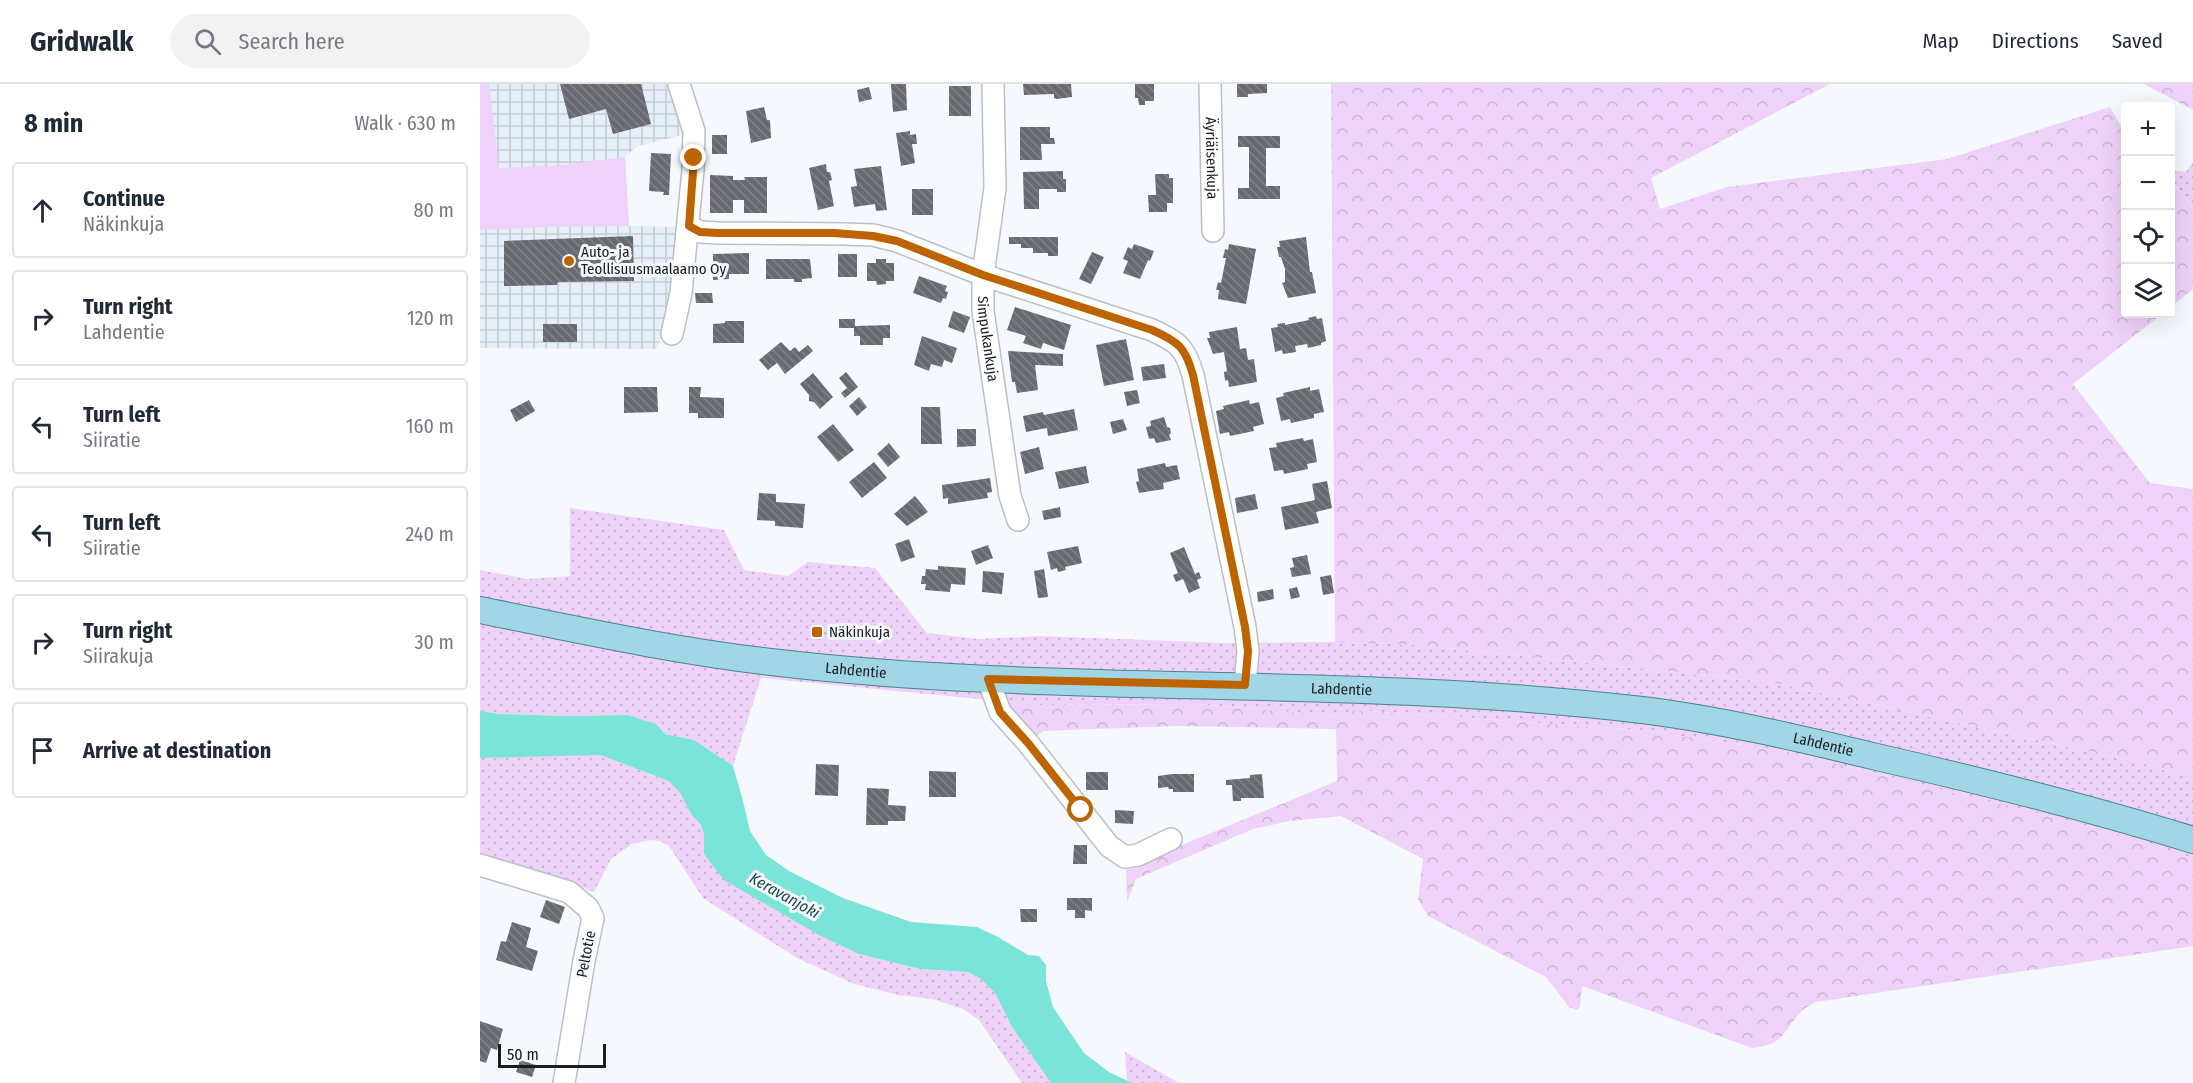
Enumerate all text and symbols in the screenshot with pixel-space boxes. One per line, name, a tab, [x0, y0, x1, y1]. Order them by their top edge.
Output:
search box	[170, 14, 590, 68]
text: Gridwalk	[30, 25, 134, 58]
icon: search	[191, 25, 224, 58]
text: Search here	[239, 28, 345, 55]
text: Map	[1922, 28, 1959, 54]
text: Directions	[1992, 28, 2079, 54]
text: Saved	[2112, 28, 2163, 54]
map controls	[2121, 102, 2175, 318]
button: +	[2121, 102, 2175, 156]
text: 8 min	[24, 108, 83, 139]
text: Walk · 630 m	[355, 111, 456, 135]
street label: Äyriäisenkuja	[1202, 117, 1221, 199]
route end	[680, 144, 706, 170]
button: −	[2121, 156, 2175, 210]
text: Continue	[83, 185, 165, 212]
icon: ahead	[26, 194, 59, 227]
text: 80 m	[414, 198, 454, 222]
button: locate	[2121, 210, 2175, 264]
text: Näkinkuja	[83, 212, 164, 236]
place label: Auto- ja Teollisuusmaalaamo Oy	[581, 243, 727, 278]
marker: Auto- ja Teollisuusmaalaamo Oy	[562, 254, 576, 268]
button: layers	[2121, 264, 2175, 318]
text: Turn right	[83, 293, 172, 320]
street label: Simpukankuja	[974, 296, 1002, 383]
icon: right	[26, 302, 59, 335]
text: 120 m	[407, 306, 454, 330]
text: Lahdentie	[83, 320, 165, 344]
text: Turn left	[83, 401, 161, 428]
icon: left	[26, 410, 59, 443]
text: 160 m	[406, 414, 454, 438]
text: Siiratie	[83, 428, 141, 452]
text: Turn left	[83, 509, 161, 536]
icon: left	[26, 518, 59, 551]
text: 240 m	[405, 522, 454, 546]
text: Siiratie	[83, 536, 141, 560]
text: Turn right	[83, 617, 172, 644]
place label: Näkinkuja	[829, 623, 890, 641]
marker: Näkinkuja	[810, 625, 824, 639]
icon: right	[26, 626, 59, 659]
text: 30 m	[414, 630, 454, 654]
text: Siirakuja	[83, 644, 154, 668]
street label: Lahdentie	[824, 659, 887, 682]
street label: Lahdentie	[1311, 679, 1372, 699]
street label: Lahdentie	[1791, 729, 1855, 760]
icon: arrive	[26, 734, 59, 767]
text: Arrive at destination	[83, 737, 271, 764]
route start	[1067, 796, 1093, 822]
water label: Keravanjoki	[746, 868, 823, 922]
street label: Peltotie	[573, 929, 599, 979]
scale bar	[498, 1041, 606, 1068]
text: 50 m	[507, 1045, 539, 1064]

